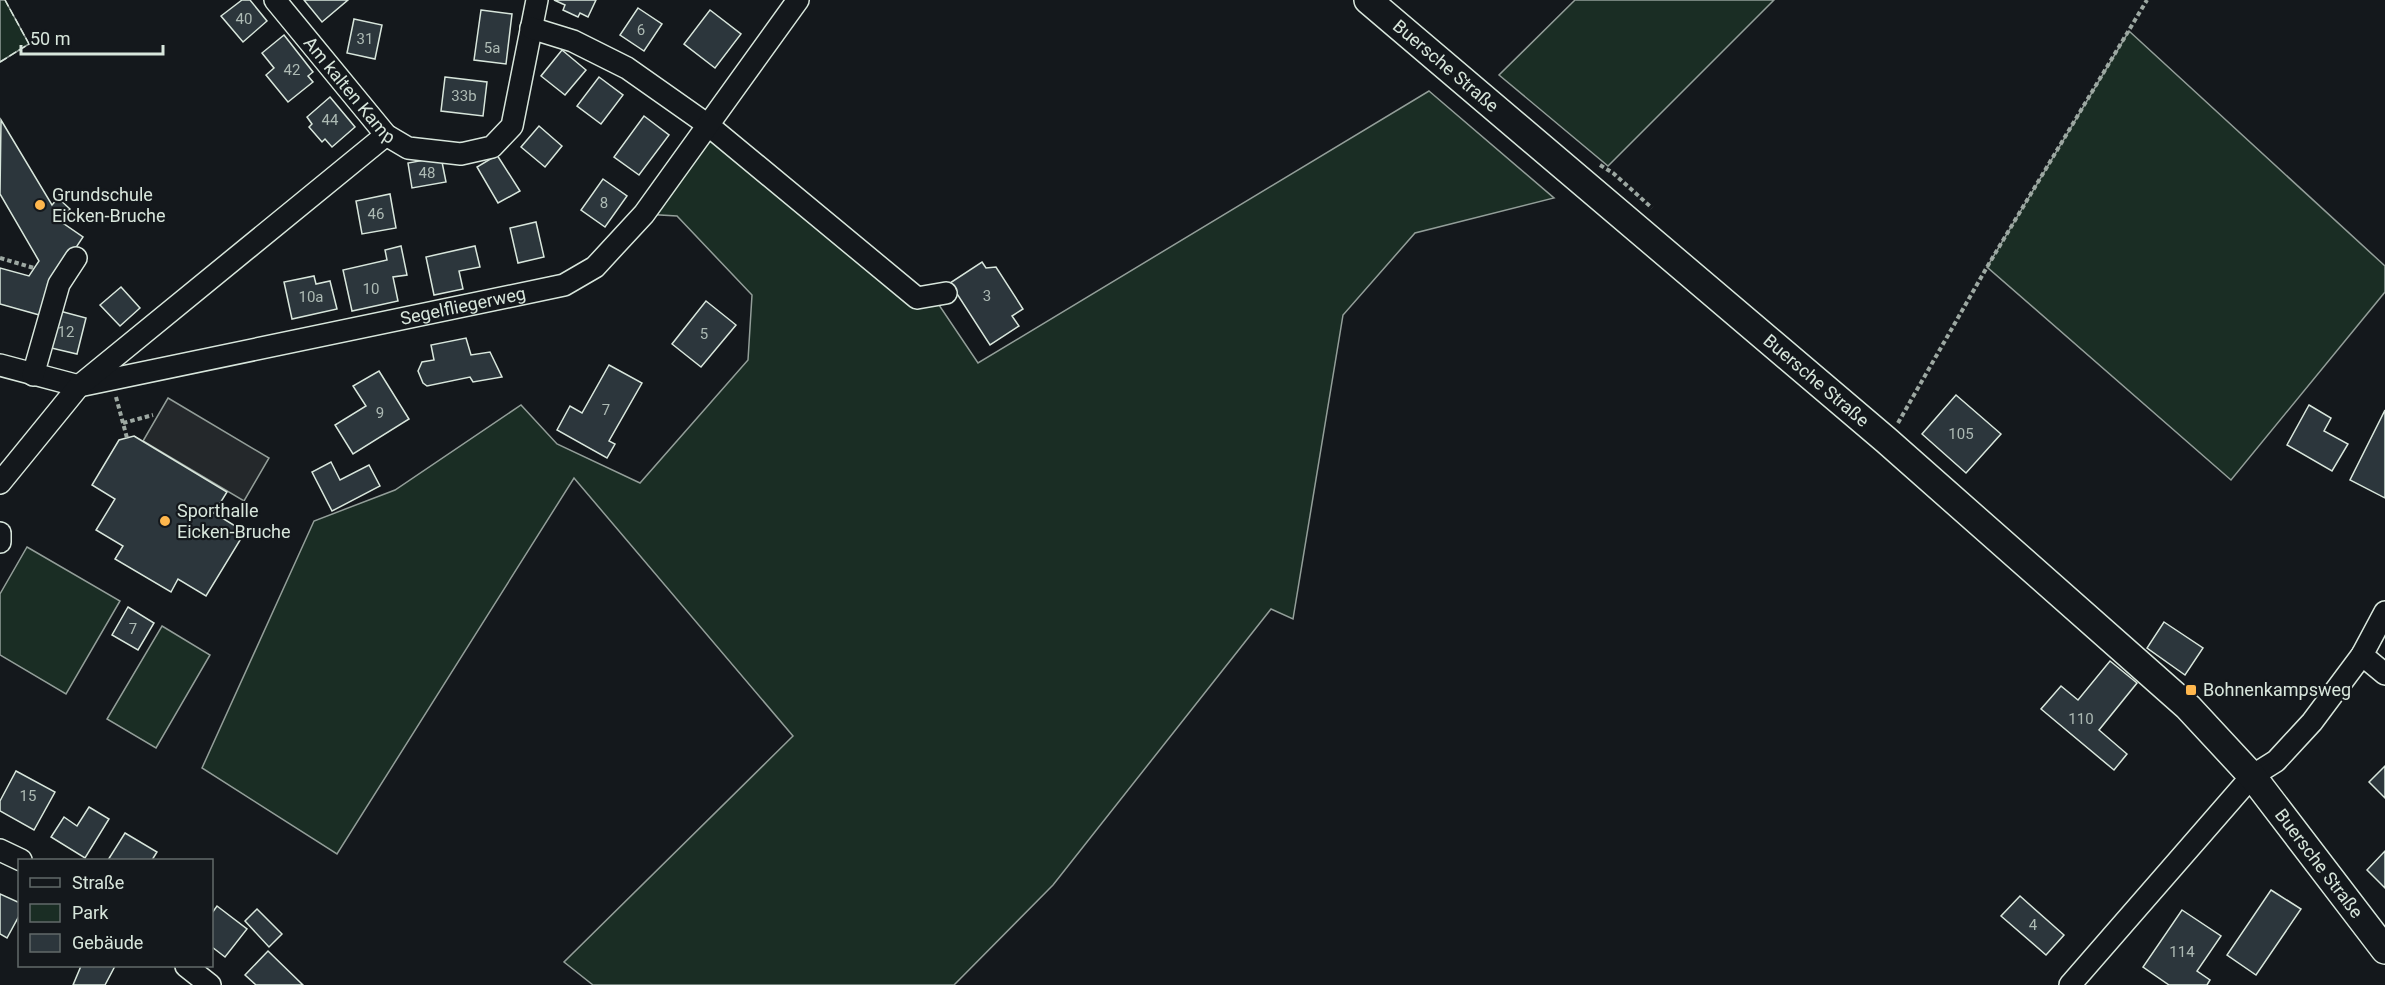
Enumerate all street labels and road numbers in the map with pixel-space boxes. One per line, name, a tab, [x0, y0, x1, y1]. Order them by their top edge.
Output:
street label: Buersche Straße	[1389, 15, 1503, 116]
street label: Am kalten Kamp	[300, 32, 399, 148]
street label: Segelfliegerweg	[398, 282, 527, 329]
street label: Buersche Straße	[1759, 330, 1874, 431]
street label: Buersche Straße	[2271, 804, 2368, 922]

